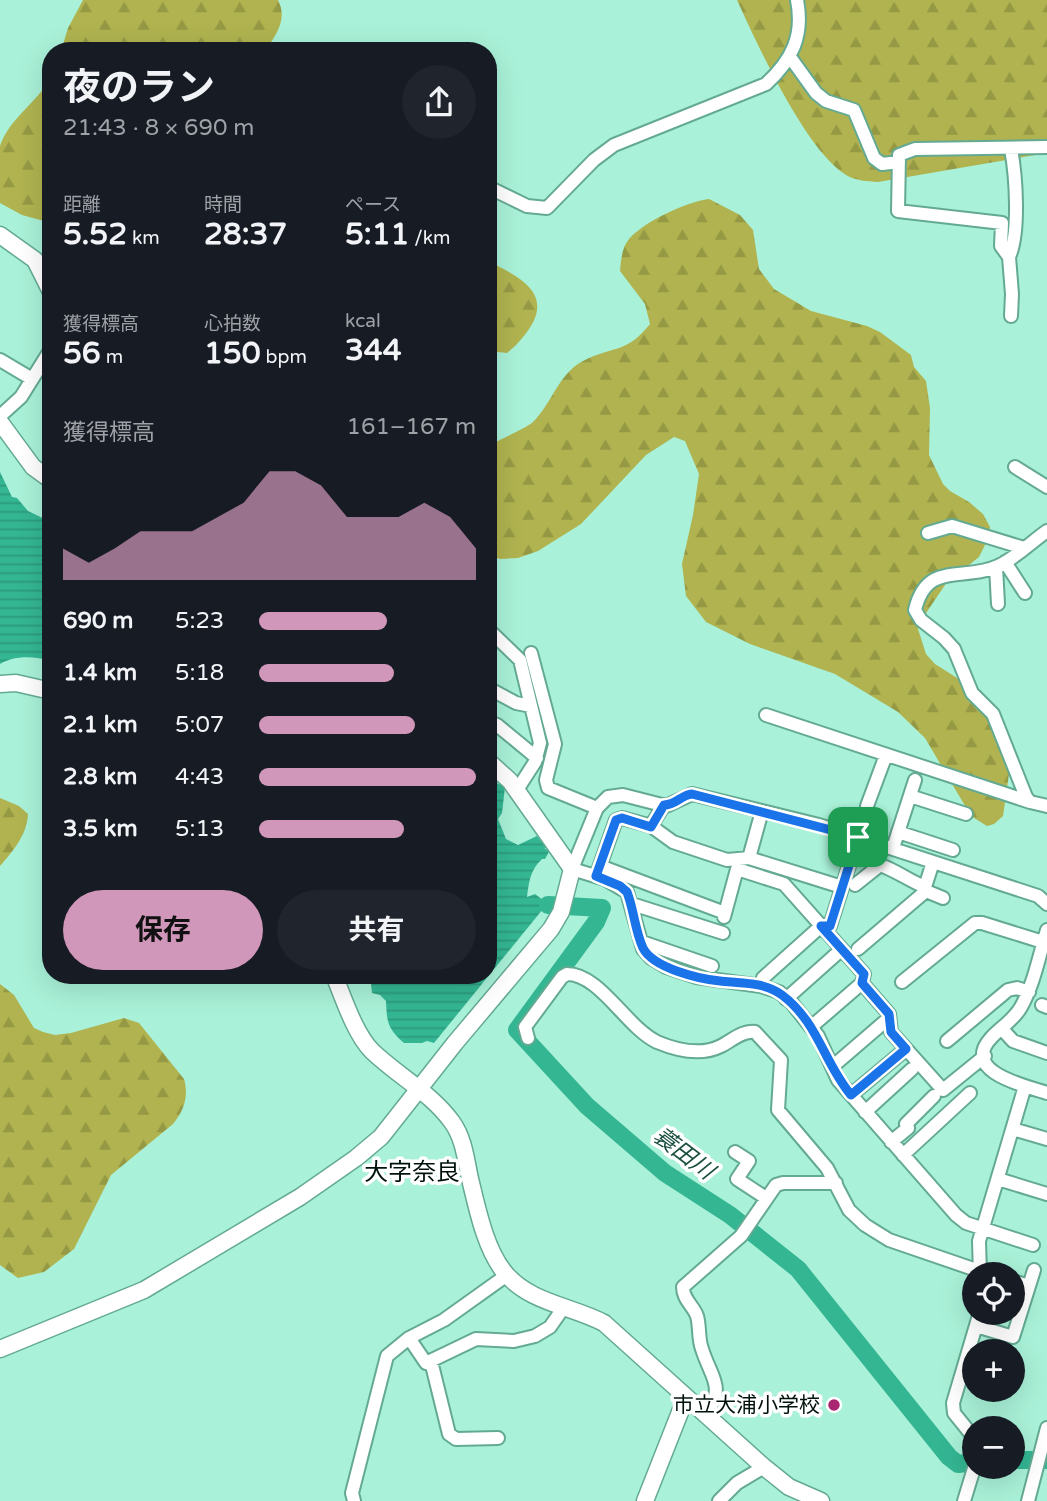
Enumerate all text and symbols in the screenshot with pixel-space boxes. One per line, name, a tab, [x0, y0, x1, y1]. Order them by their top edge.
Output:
text: 夜のラン	[63, 65, 215, 111]
button: share	[402, 65, 476, 139]
text: 21:43 · 8 × 690 m	[63, 114, 254, 142]
text: 距離	[63, 194, 101, 216]
text: 時間	[204, 194, 242, 216]
text: ペース	[345, 194, 401, 216]
text: 5.52	[63, 216, 127, 253]
text: 28:37	[204, 216, 287, 253]
text: 5:11	[345, 216, 409, 253]
text: km	[127, 227, 160, 249]
text: /km	[409, 227, 450, 249]
text: kcal	[345, 310, 381, 332]
text: 獲得標高	[63, 313, 139, 335]
text: 心拍数	[204, 313, 261, 335]
text: 344	[345, 332, 402, 369]
text: 56	[63, 335, 101, 372]
text: 150	[204, 335, 261, 372]
text: m	[101, 346, 123, 368]
text: bpm	[261, 346, 307, 368]
text: 161–167 m	[347, 413, 476, 441]
text: 獲得標高	[63, 419, 155, 447]
text: 690 m	[63, 607, 133, 635]
text: 5:23	[175, 607, 224, 635]
text: 1.4 km	[63, 659, 137, 687]
text: 5:18	[175, 659, 224, 687]
text: 2.1 km	[63, 711, 138, 739]
text: 5:07	[175, 711, 224, 739]
text: 2.8 km	[63, 763, 137, 791]
text: 4:43	[175, 763, 224, 791]
pin	[828, 807, 888, 867]
text: 3.5 km	[63, 815, 138, 843]
text: 5:13	[175, 815, 224, 843]
icon: arrive	[839, 818, 877, 856]
button: 保存	[63, 890, 263, 970]
button: 共有	[277, 890, 476, 970]
water label: 蓑田川	[647, 1122, 722, 1188]
district label: 大字奈良	[364, 1158, 460, 1187]
map controls	[962, 1262, 1025, 1479]
button: locate	[962, 1262, 1025, 1325]
button: +	[962, 1339, 1025, 1402]
place label: 市立大浦小学校	[673, 1393, 820, 1418]
marker: 市立大浦小学校	[826, 1397, 842, 1413]
button: −	[962, 1416, 1025, 1479]

